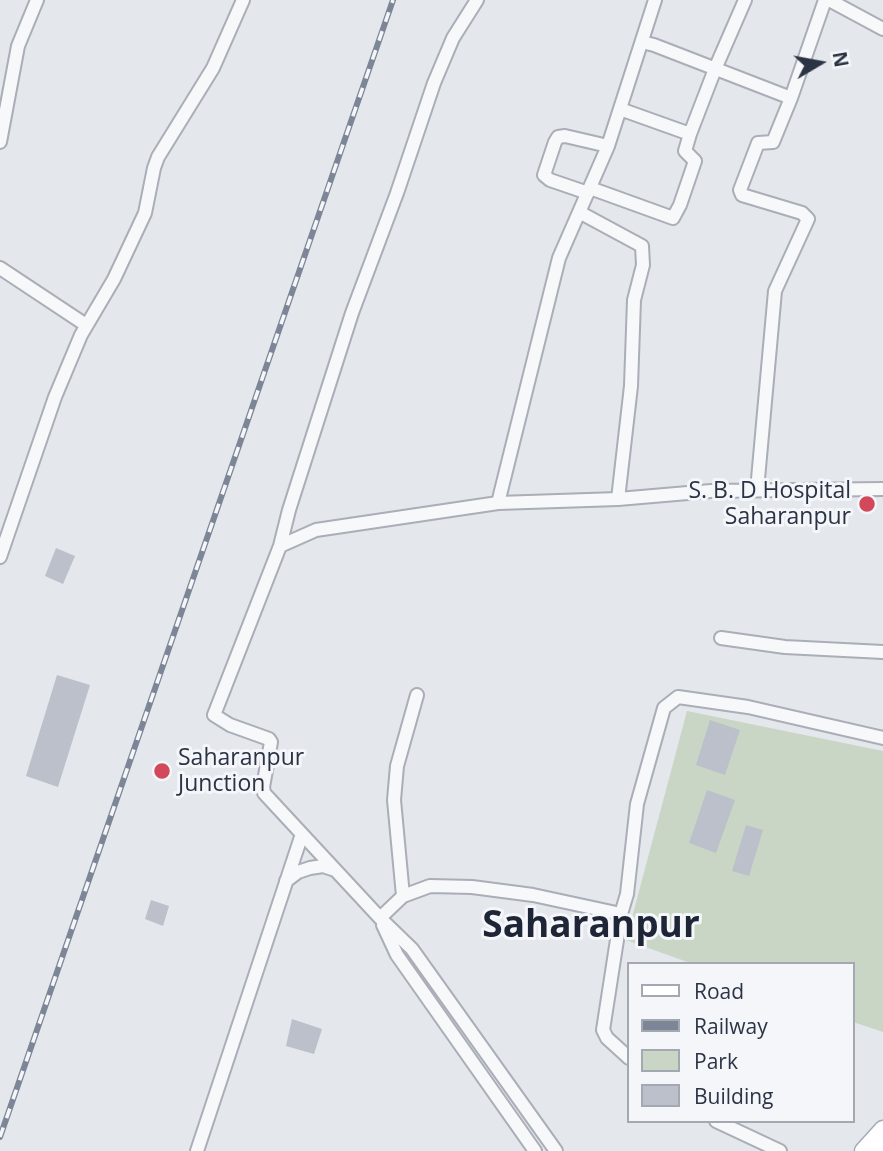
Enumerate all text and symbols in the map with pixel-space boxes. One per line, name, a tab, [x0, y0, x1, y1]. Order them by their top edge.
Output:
north arrow	[785, 28, 855, 98]
text: N	[827, 49, 855, 69]
place label: S. B. D Hospital Saharanpur	[688, 477, 851, 531]
marker: S. B. D Hospital Saharanpur	[857, 494, 877, 514]
place label: Saharanpur Junction	[178, 744, 304, 798]
marker: Saharanpur Junction	[152, 761, 172, 781]
district label: Saharanpur	[482, 904, 700, 948]
legend	[628, 962, 855, 1123]
text: Road	[694, 977, 744, 1005]
text: Railway	[694, 1012, 768, 1040]
text: Park	[694, 1047, 738, 1075]
text: Building	[694, 1082, 773, 1110]

